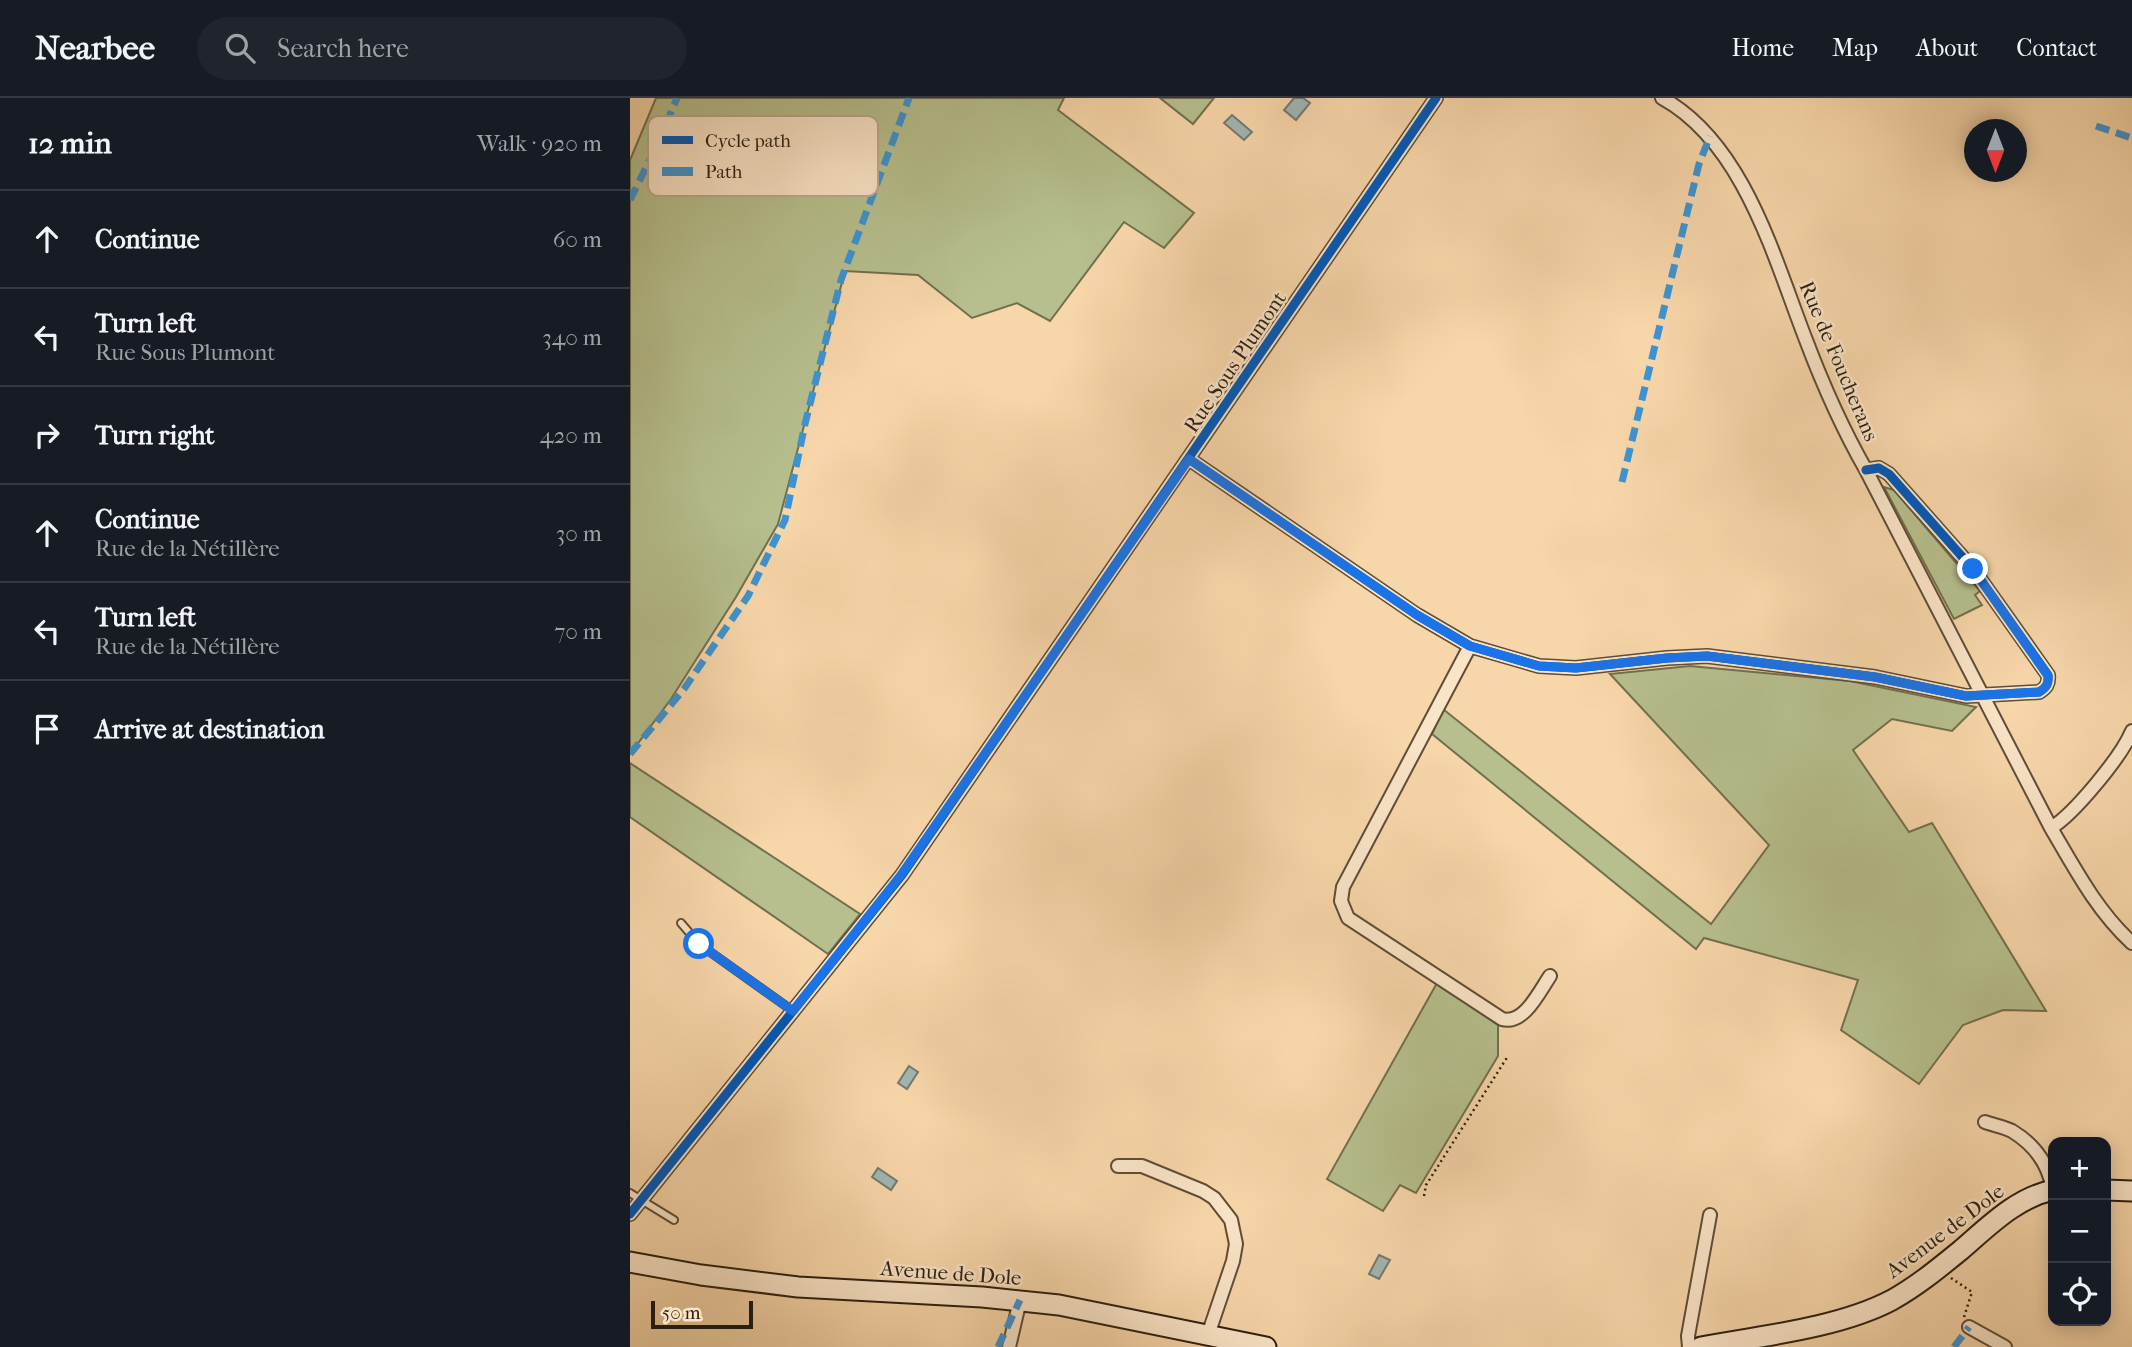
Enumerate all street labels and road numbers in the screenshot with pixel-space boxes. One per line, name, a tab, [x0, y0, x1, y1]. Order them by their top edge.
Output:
street label: Rue de Foucherans	[1795, 278, 1884, 445]
street label: Rue Sous Plumont	[1179, 287, 1291, 437]
street label: Avenue de Dole	[1881, 1179, 2009, 1284]
street label: Avenue de Dole	[879, 1256, 1022, 1290]

